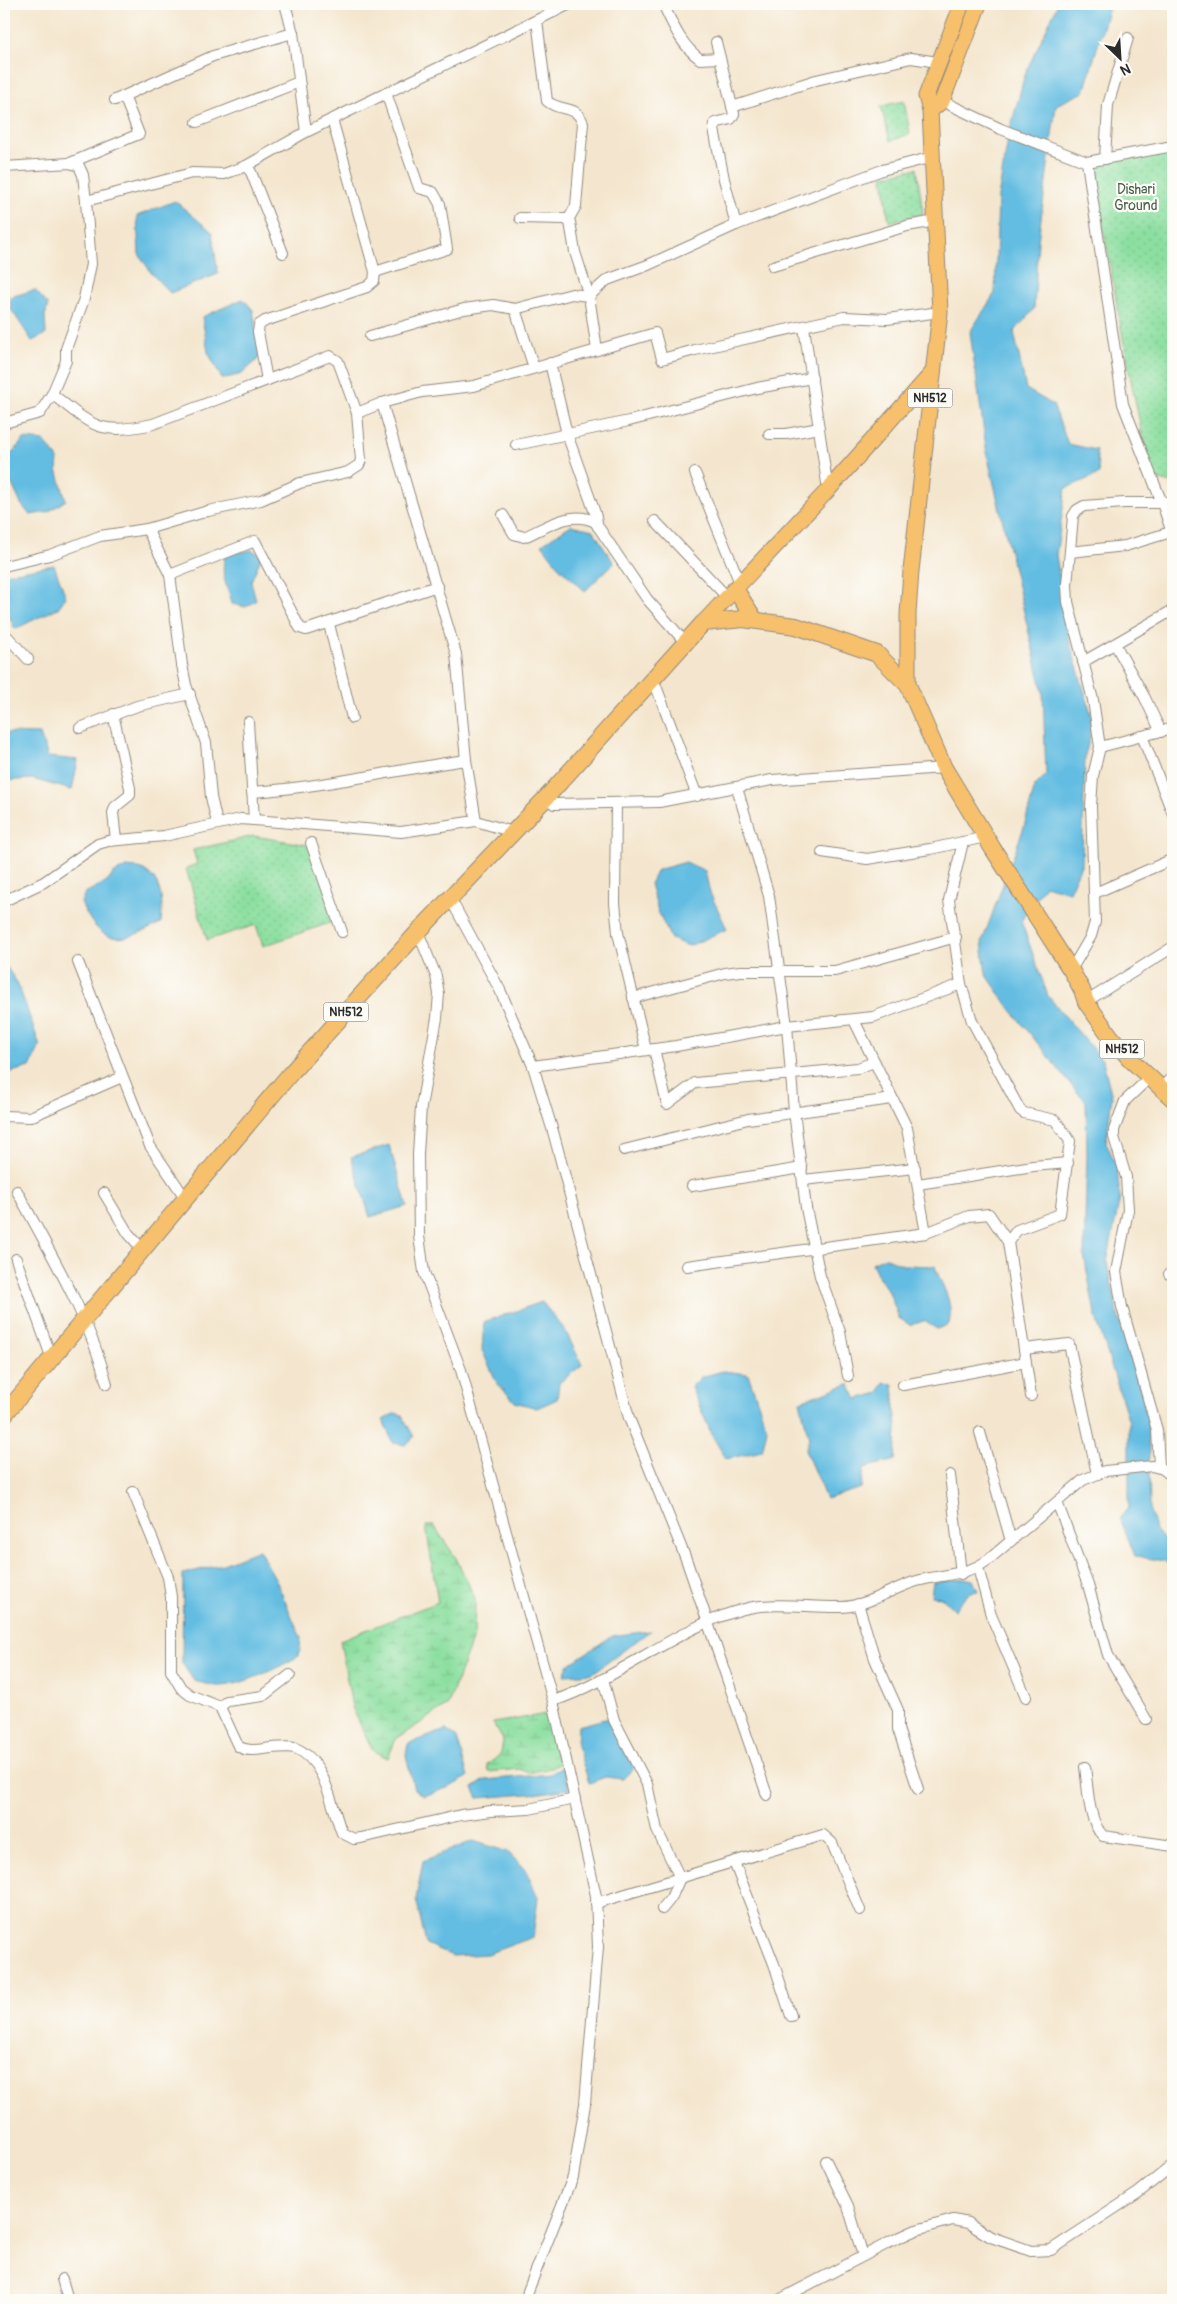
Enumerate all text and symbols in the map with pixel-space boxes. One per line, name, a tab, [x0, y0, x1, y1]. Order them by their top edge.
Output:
north arrow	[1094, 32, 1144, 82]
text: N	[1117, 60, 1133, 79]
park label: Dishari Ground	[1114, 181, 1158, 214]
road number: NH512	[908, 388, 952, 408]
road number: NH512	[324, 1002, 368, 1022]
road number: NH512	[1100, 1040, 1144, 1058]

